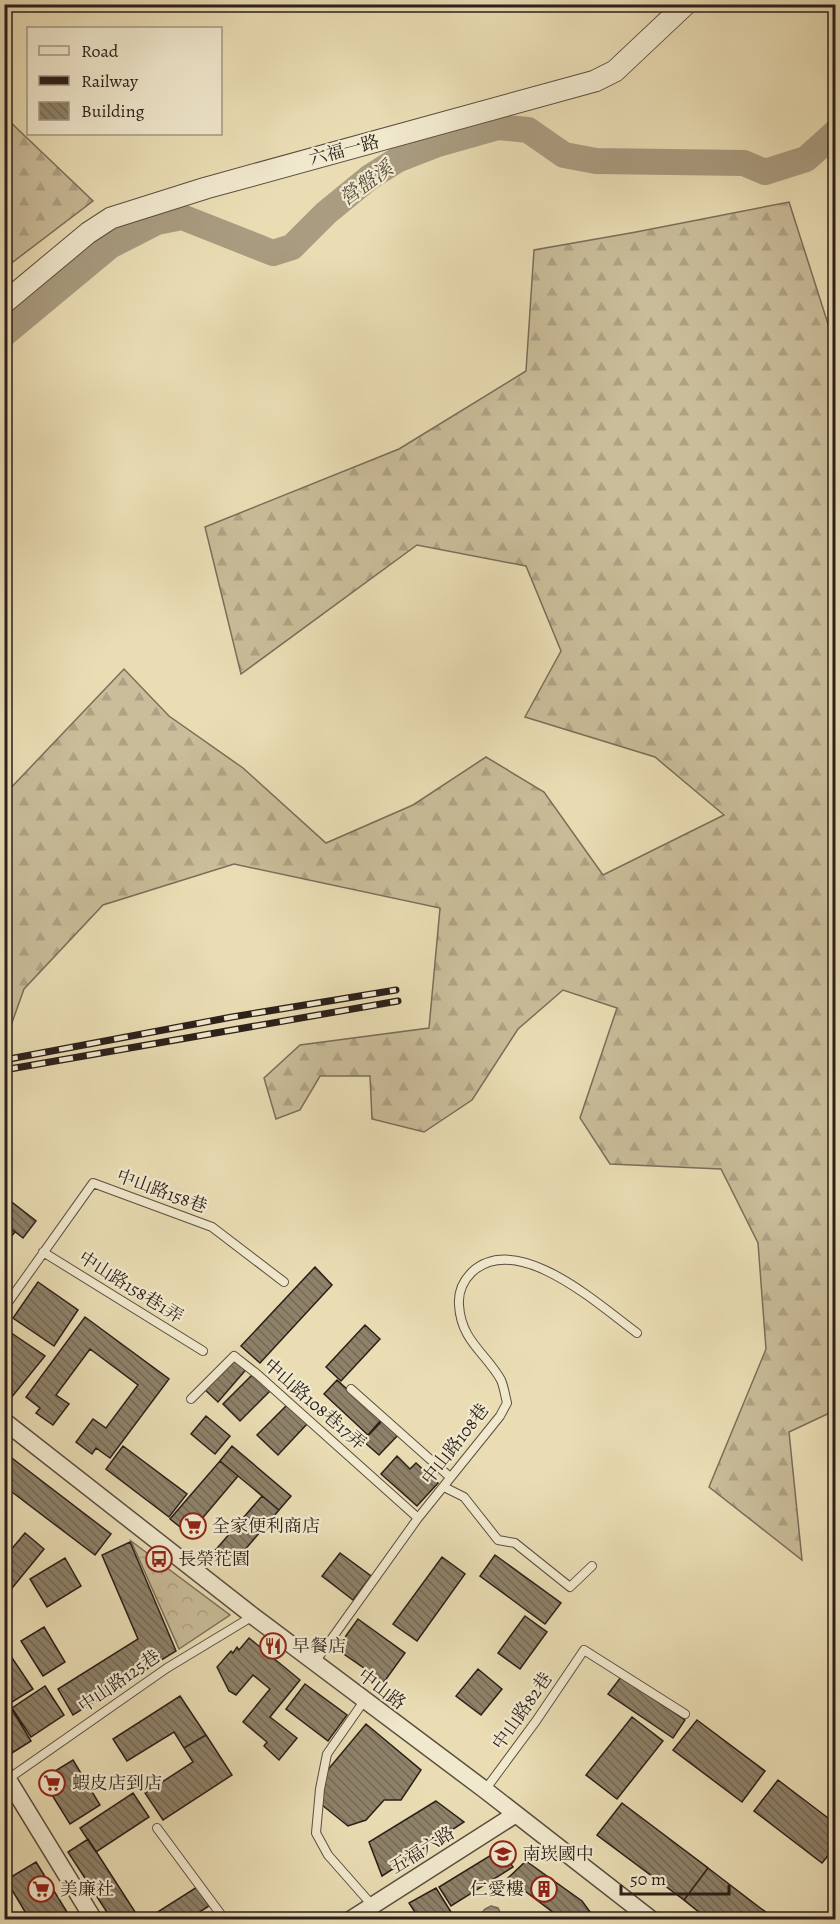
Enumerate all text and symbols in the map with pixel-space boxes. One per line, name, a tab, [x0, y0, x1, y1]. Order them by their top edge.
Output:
legend	[27, 27, 222, 135]
text: Road	[81, 39, 119, 63]
text: Railway	[81, 69, 139, 93]
text: Building	[81, 99, 145, 123]
street label: 六福一路	[306, 129, 382, 171]
water label: 營盤溪	[334, 154, 400, 212]
street label: 中山路158巷	[113, 1164, 211, 1218]
street label: 中山路158巷1弄	[74, 1245, 188, 1329]
street label: 中山路108巷17弄	[259, 1353, 371, 1455]
street label: 中山路108巷	[416, 1399, 494, 1489]
supermarket icon: 全家便利商店	[178, 1511, 208, 1541]
place label: 全家便利商店	[212, 1514, 320, 1538]
bus stop icon: 長榮花園	[144, 1544, 174, 1574]
place label: 長榮花園	[178, 1547, 250, 1571]
restaurant icon: 早餐店	[258, 1631, 288, 1661]
place label: 早餐店	[292, 1634, 346, 1658]
street label: 中山路125巷	[73, 1644, 165, 1718]
street label: 中山路	[353, 1663, 411, 1715]
street label: 中山路82巷	[487, 1668, 557, 1754]
supermarket icon: 蝦皮店到店	[37, 1768, 67, 1798]
place label: 蝦皮店到店	[72, 1771, 162, 1795]
street label: 五福六路	[385, 1821, 459, 1879]
school or university icon: 南崁國中	[488, 1839, 518, 1869]
place label: 南崁國中	[522, 1842, 594, 1866]
scale bar	[621, 1858, 729, 1896]
text: 50 m	[630, 1867, 666, 1891]
supermarket icon: 美廉社	[26, 1874, 56, 1904]
building icon: 仁愛樓	[529, 1874, 559, 1904]
place label: 美廉社	[60, 1877, 114, 1901]
place label: 仁愛樓	[470, 1877, 524, 1901]

